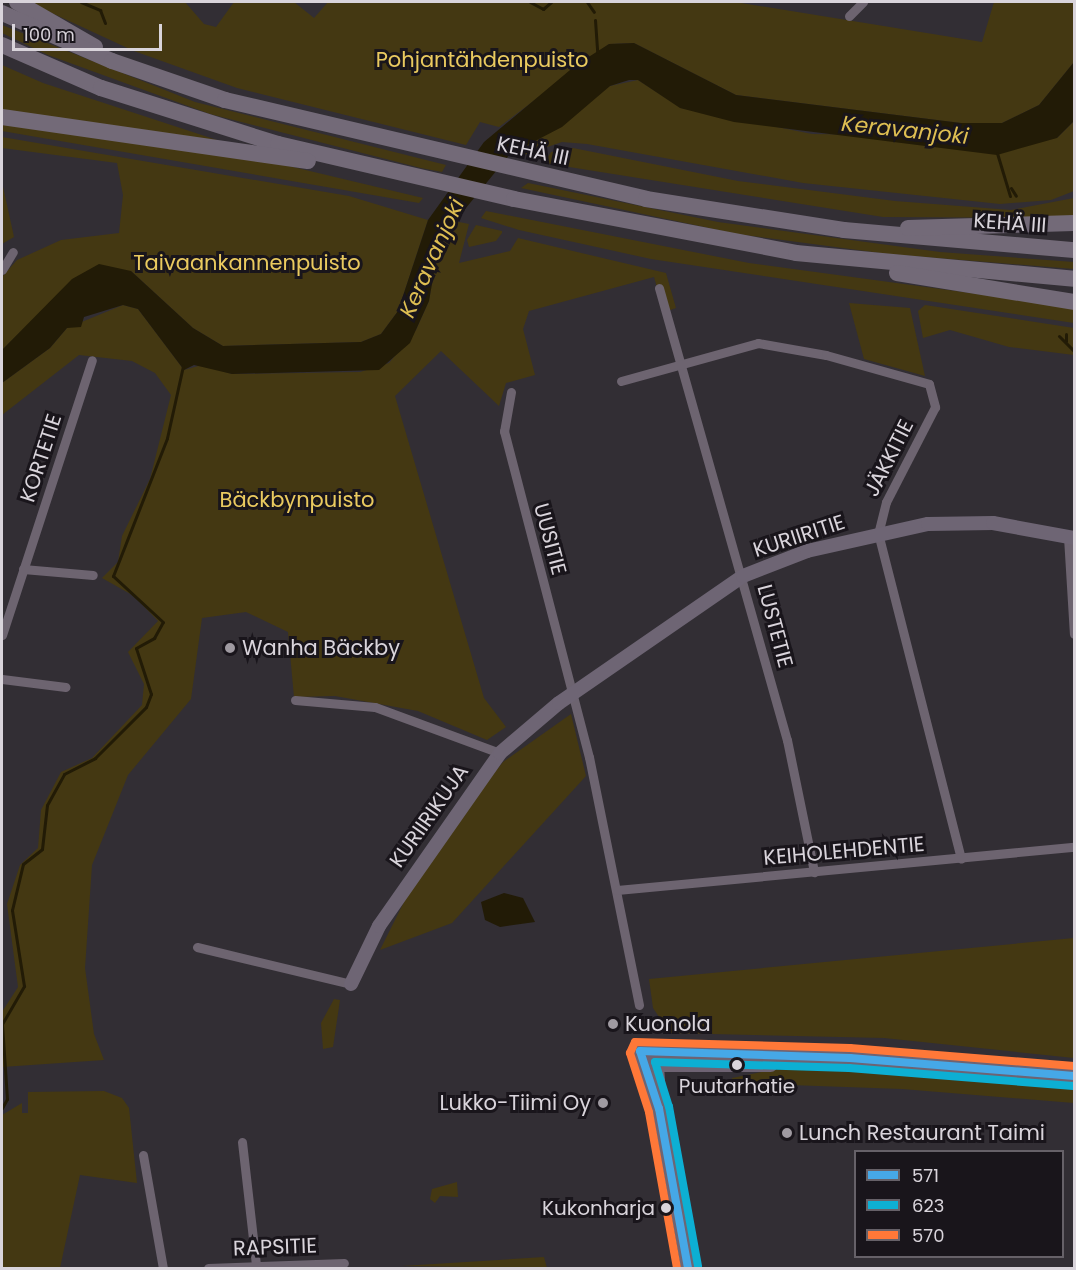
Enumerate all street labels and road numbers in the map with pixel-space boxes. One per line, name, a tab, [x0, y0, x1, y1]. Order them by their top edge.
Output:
street label: KEHÄ III	[495, 131, 571, 171]
street label: KEHÄ III	[973, 208, 1047, 238]
street label: KORTETIE	[15, 411, 67, 505]
street label: JÄKKITIE	[859, 415, 919, 501]
street label: UUSITIE	[528, 500, 572, 578]
street label: KURIIRITIE	[750, 509, 848, 563]
street label: LUSTETIE	[752, 582, 798, 670]
street label: KURIIRIKUJA	[384, 760, 474, 872]
street label: KEIHOLEHDENTIE	[762, 831, 926, 871]
street label: RAPSITIE	[233, 1233, 317, 1261]

